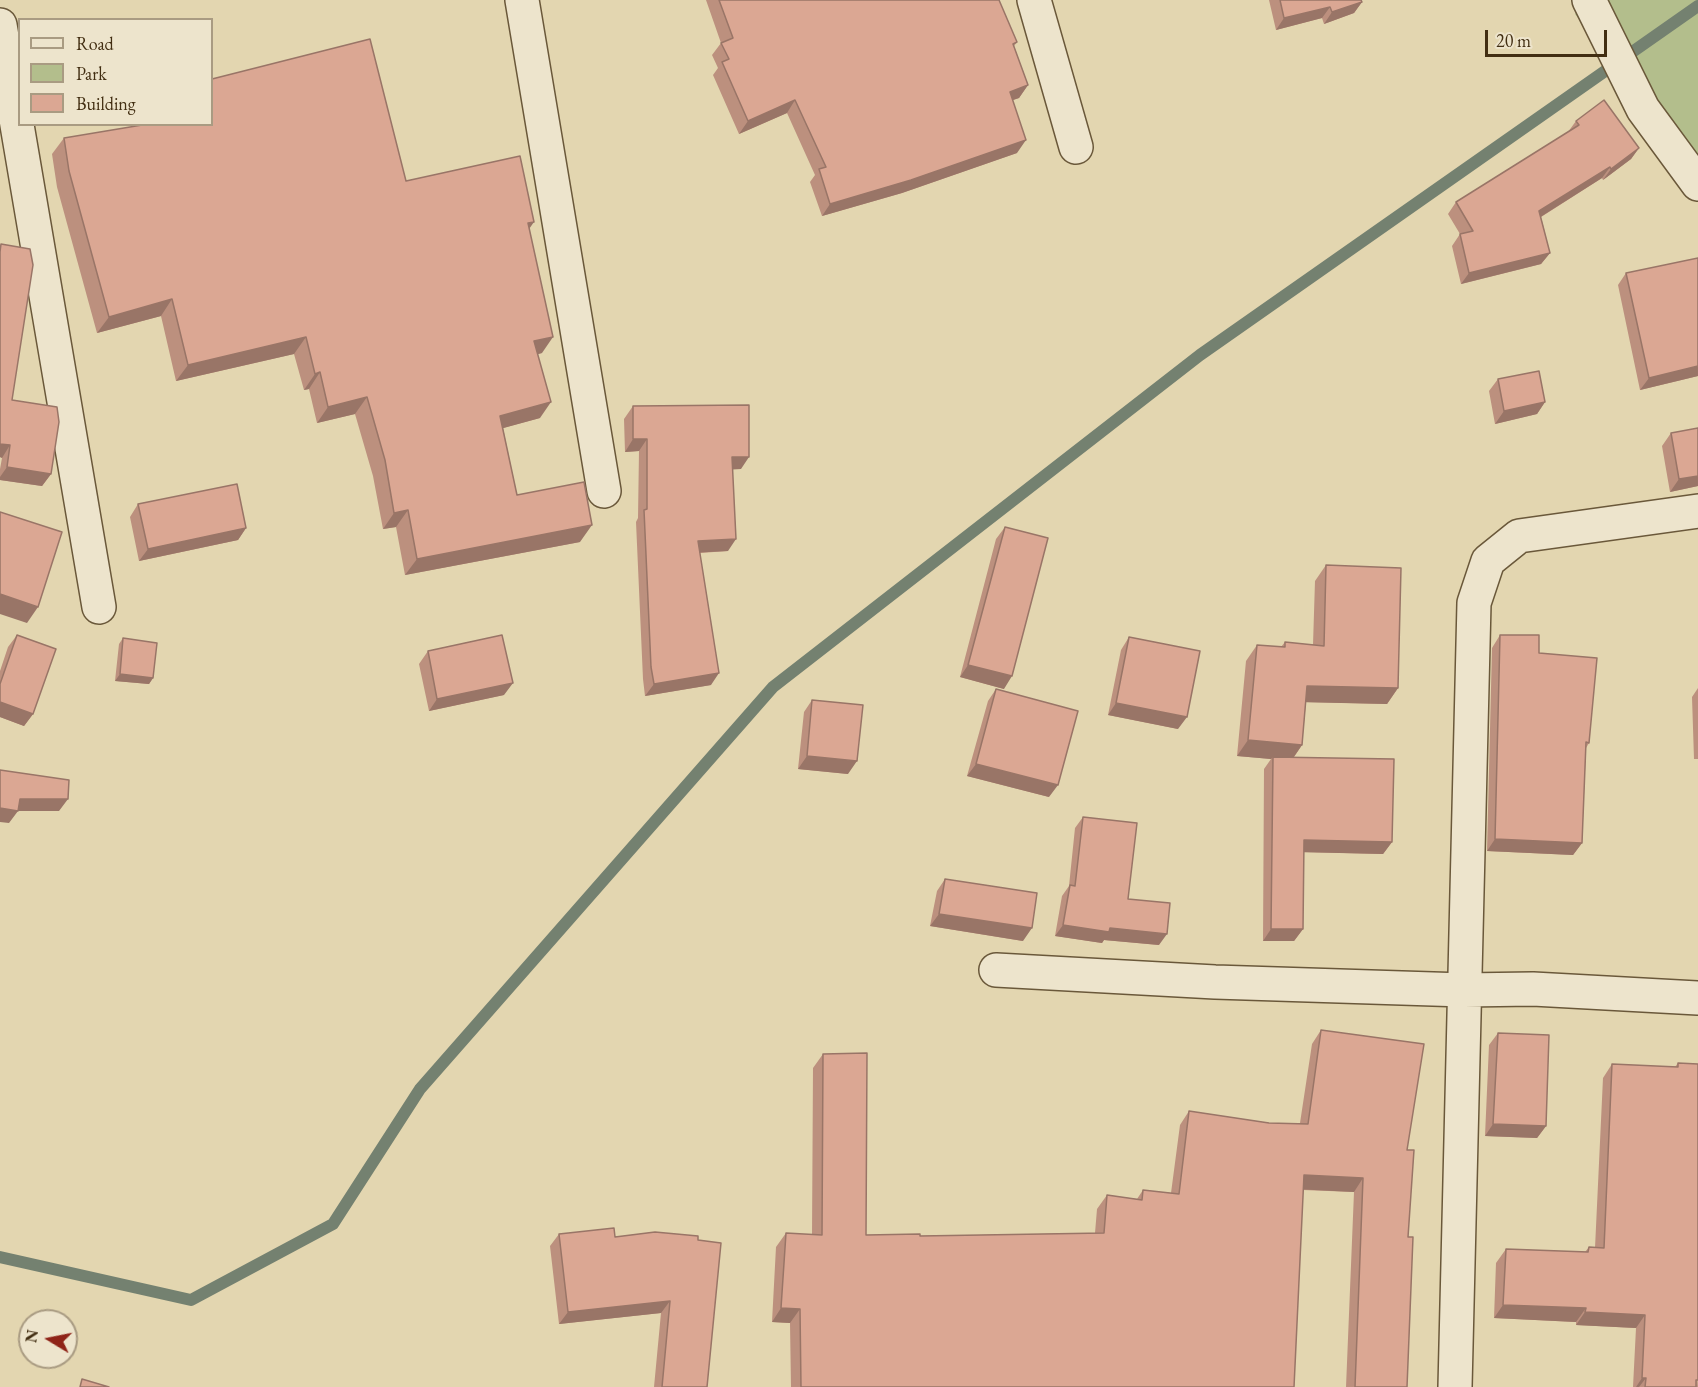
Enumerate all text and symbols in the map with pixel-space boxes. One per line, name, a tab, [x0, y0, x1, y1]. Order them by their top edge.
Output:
legend	[18, 18, 213, 126]
scale bar	[1488, 18, 1610, 56]
text: 20 m	[1496, 29, 1531, 52]
text: Road	[76, 32, 114, 55]
text: Park	[76, 62, 107, 85]
text: Building	[76, 92, 136, 115]
north arrow	[18, 1309, 78, 1369]
text: N	[20, 1328, 43, 1344]

